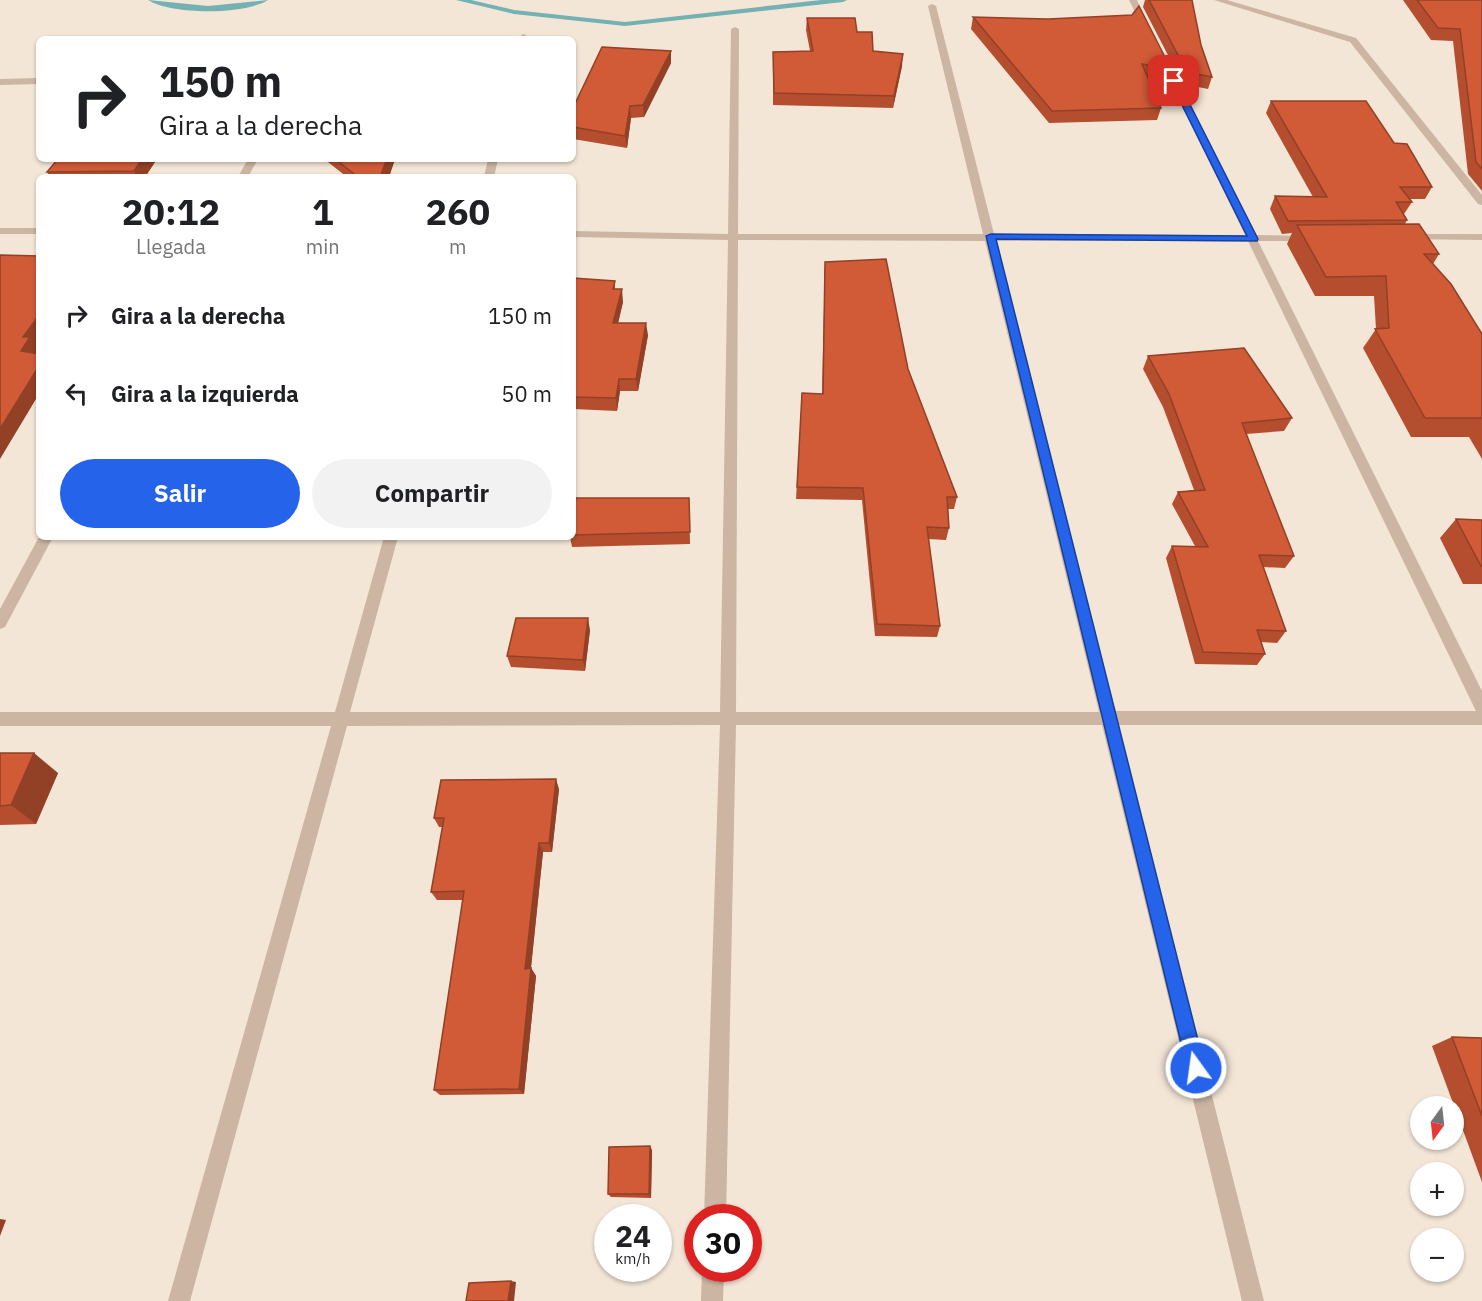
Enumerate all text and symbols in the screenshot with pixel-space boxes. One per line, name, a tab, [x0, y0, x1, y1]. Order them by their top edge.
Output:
text: 150 m	[159, 54, 282, 109]
pin	[1148, 55, 1199, 106]
icon: right	[60, 60, 138, 138]
icon: arrive	[1157, 64, 1190, 97]
text: Gira a la derecha	[159, 107, 362, 142]
text: 20:12	[122, 188, 220, 235]
text: 1	[312, 188, 334, 235]
text: 260	[425, 188, 490, 235]
text: Llegada	[136, 233, 206, 260]
text: min	[306, 233, 340, 260]
text: m	[449, 233, 467, 260]
icon: right	[60, 299, 93, 332]
text: Gira a la derecha	[111, 301, 285, 330]
text: 150 m	[488, 301, 552, 330]
icon: left	[60, 377, 93, 410]
text: Gira a la izquierda	[111, 379, 299, 408]
text: 50 m	[501, 379, 552, 408]
button: Salir	[60, 459, 300, 528]
button: Compartir	[312, 459, 552, 528]
position arrow	[1164, 1036, 1228, 1100]
north arrow	[1410, 1096, 1464, 1150]
map controls	[1410, 1096, 1464, 1282]
button: +	[1410, 1162, 1464, 1216]
speed limit sign: 30	[684, 1204, 762, 1282]
text: 24	[615, 1216, 651, 1255]
button: −	[1410, 1228, 1464, 1282]
text: km/h	[615, 1249, 651, 1268]

